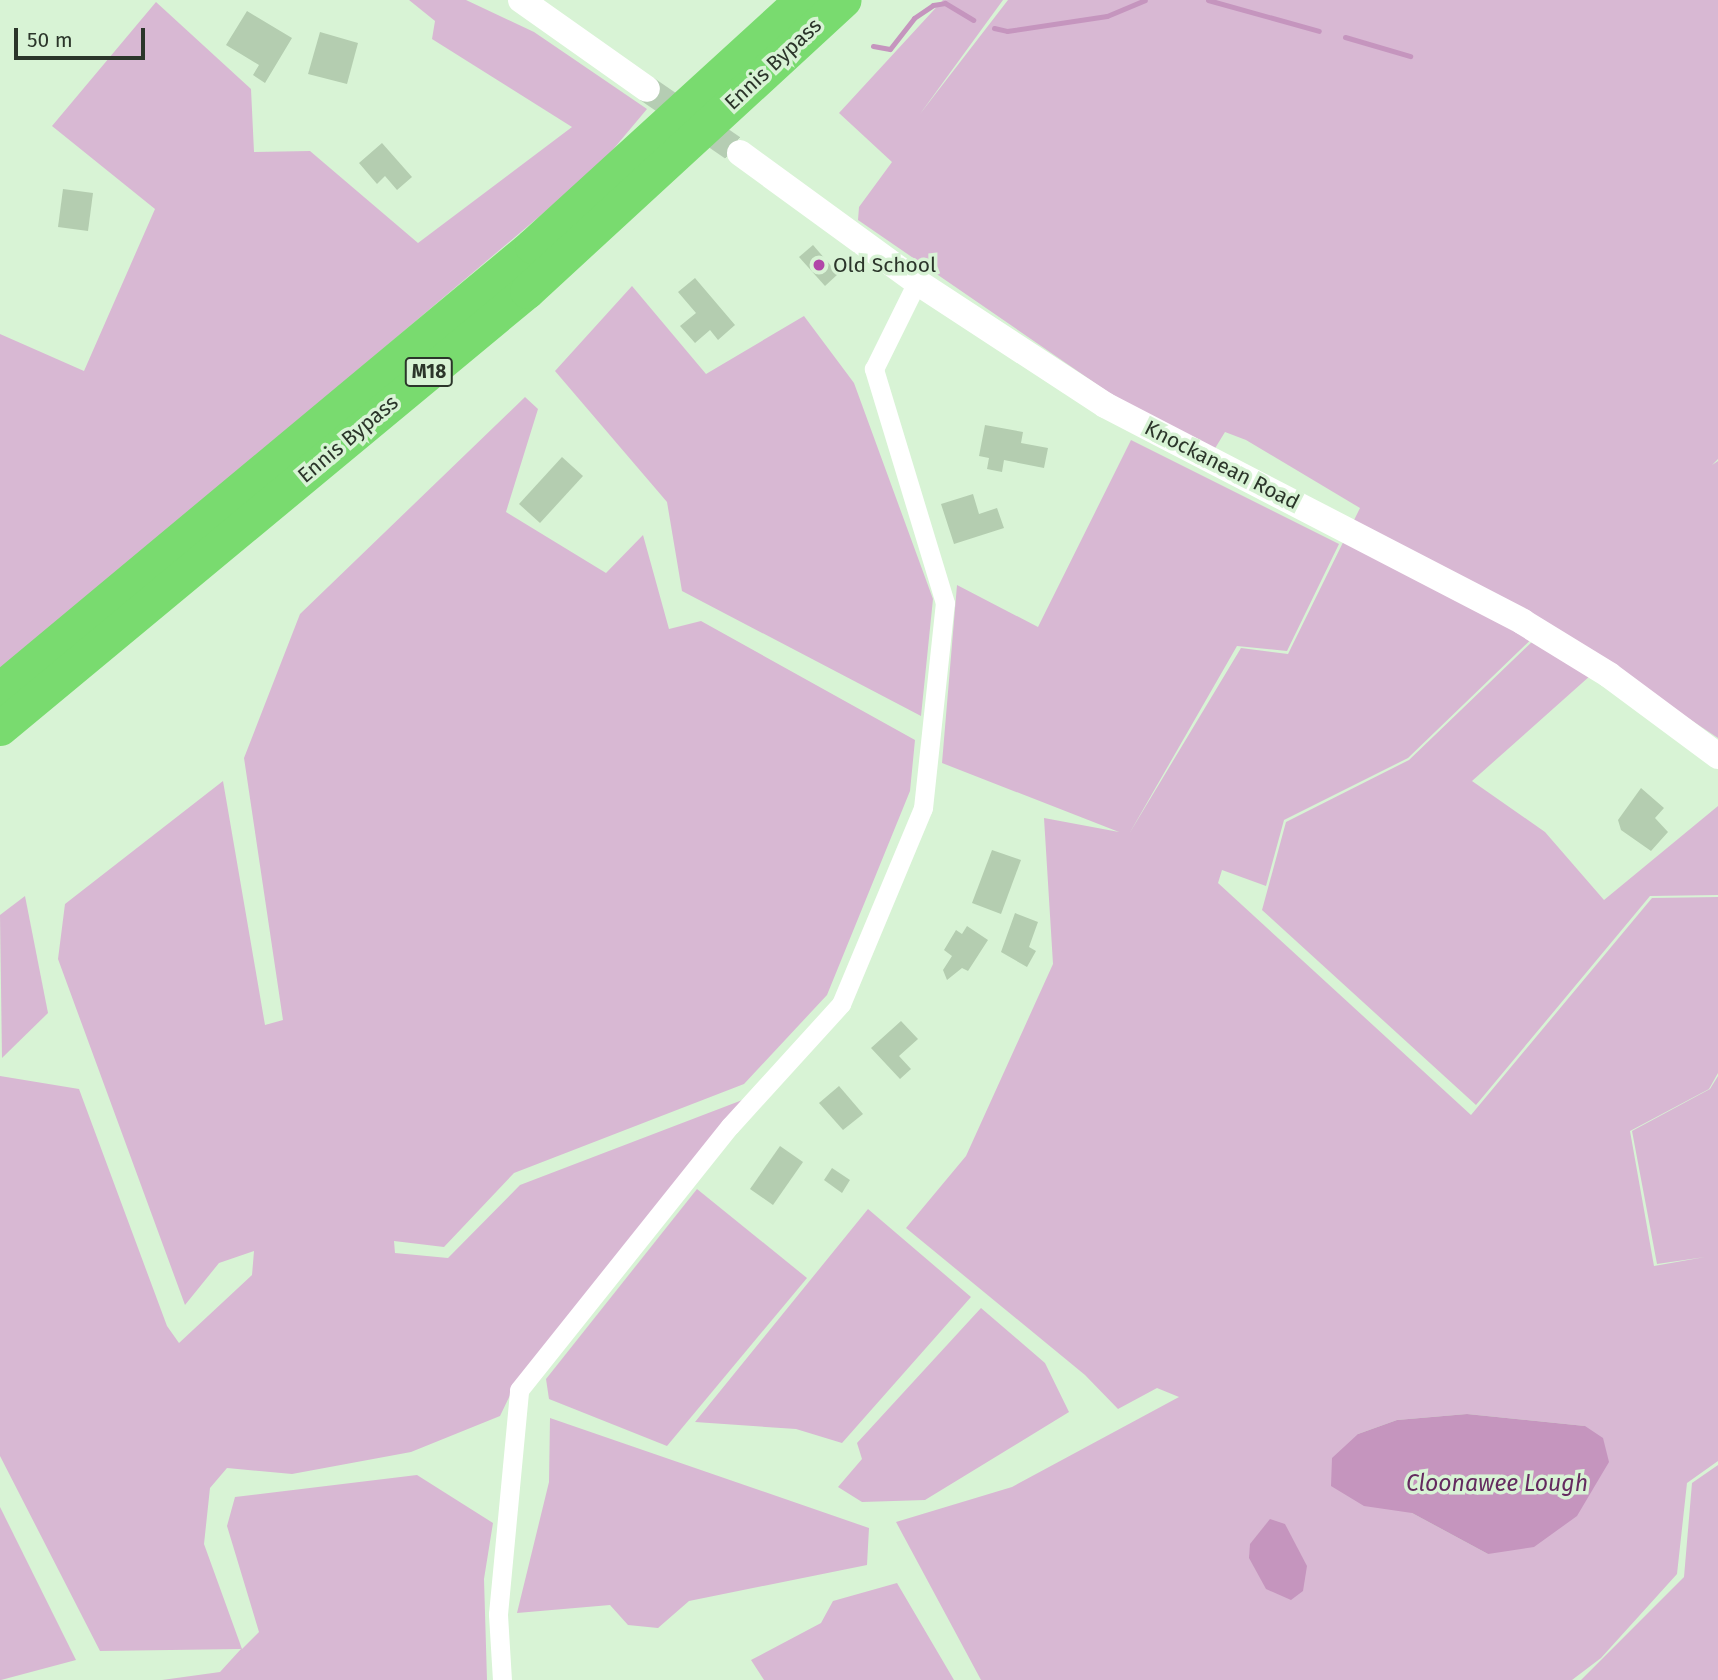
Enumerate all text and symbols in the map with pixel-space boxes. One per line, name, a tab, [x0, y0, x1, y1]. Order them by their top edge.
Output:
street label: Ennis Bypass	[719, 13, 827, 115]
scale bar	[18, 14, 149, 58]
text: 50 m	[27, 27, 73, 53]
place label: Old School	[833, 252, 936, 278]
marker: Old School	[811, 257, 827, 273]
road number: M18	[404, 356, 453, 388]
street label: Ennis Bypass	[293, 390, 403, 488]
street label: Knockanean Road	[1140, 415, 1304, 515]
water label: Cloonawee Lough	[1406, 1469, 1588, 1497]

